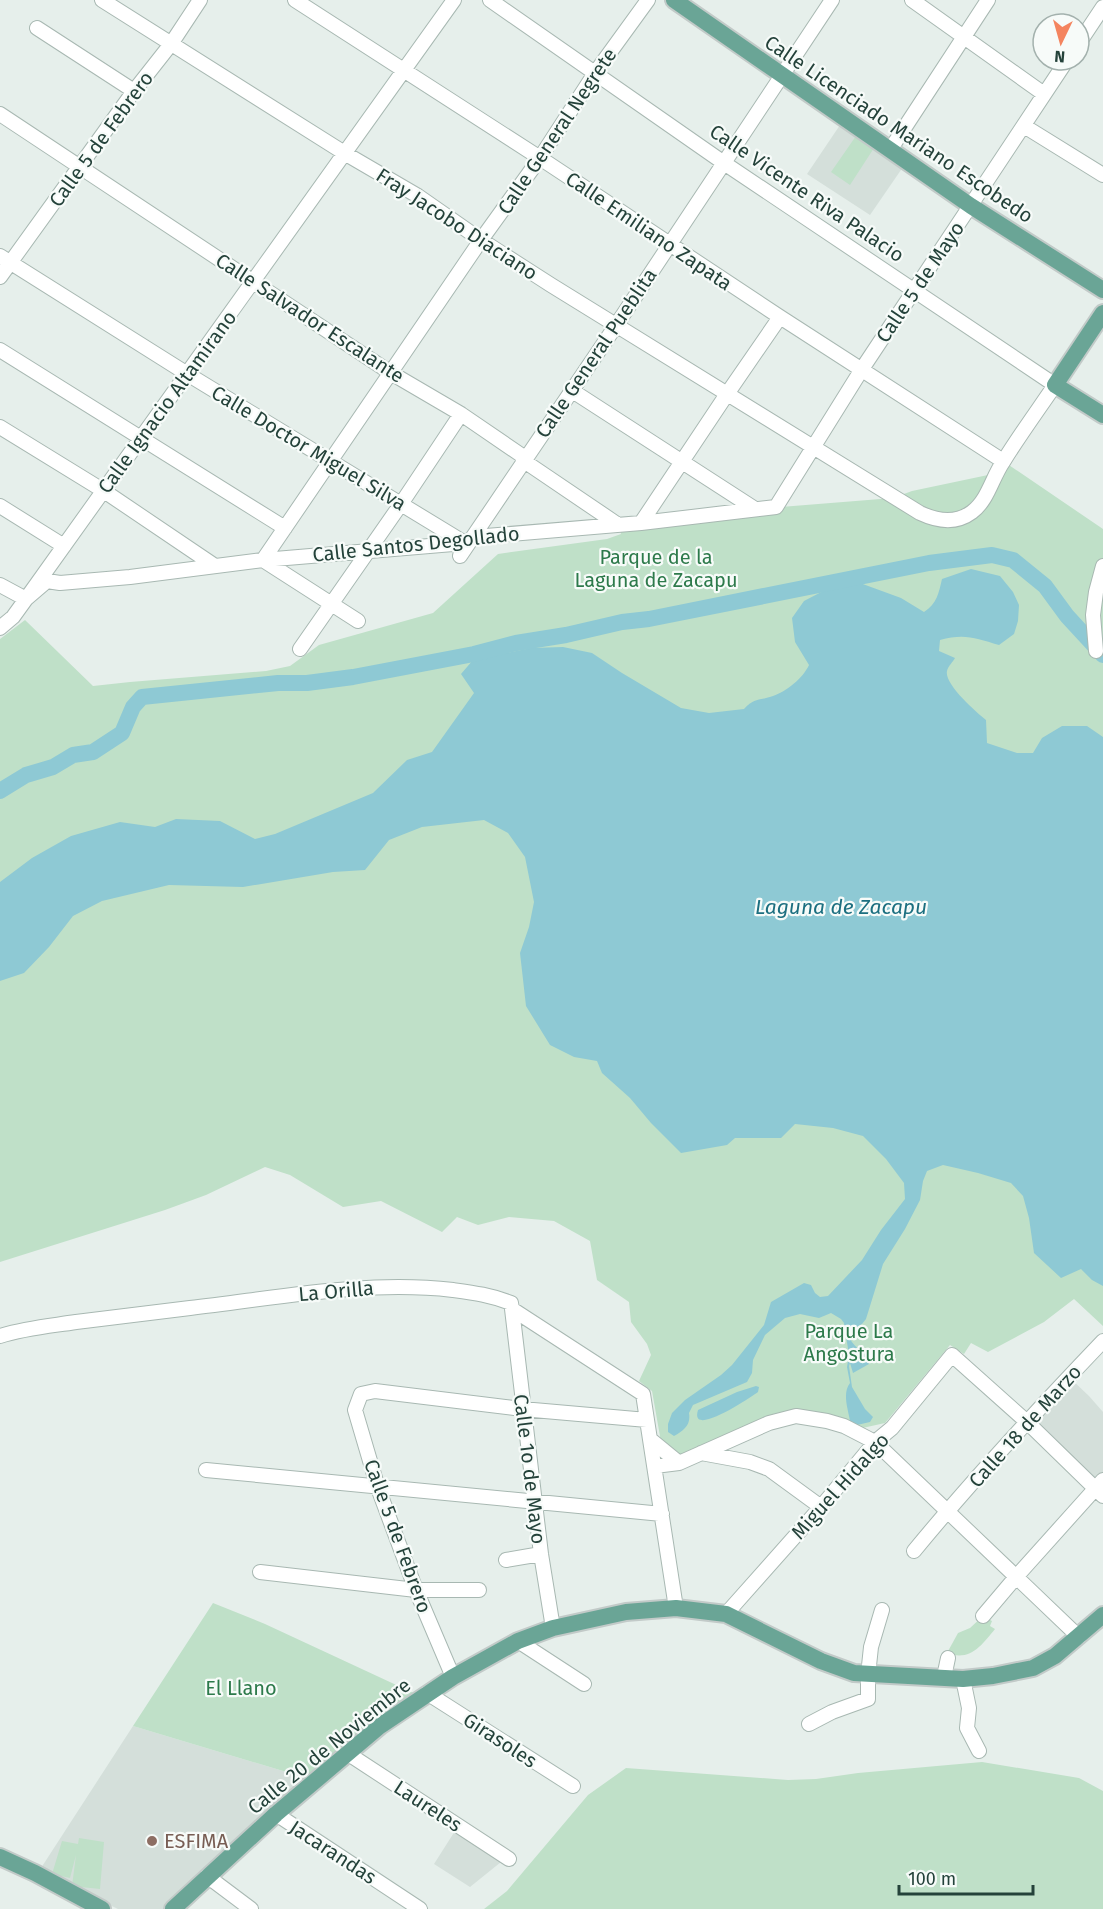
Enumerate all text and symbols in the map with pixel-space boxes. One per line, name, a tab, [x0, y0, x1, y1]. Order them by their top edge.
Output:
north arrow	[1031, 12, 1091, 72]
street label: Calle Licenciado Mariano Escobedo	[760, 30, 1038, 228]
street label: Calle General Negrete	[492, 43, 622, 219]
text: N	[1054, 47, 1066, 66]
street label: Calle 5 de Febrero	[44, 67, 158, 211]
street label: Calle Vicente Riva Palacio	[705, 119, 909, 267]
street label: Fray Jacobo Diaciano	[372, 163, 542, 285]
street label: Calle Emiliano Zapata	[561, 166, 737, 296]
street label: Calle 5 de Mayo	[871, 217, 969, 347]
street label: Calle Salvador Escalante	[211, 248, 409, 388]
street label: Calle General Pueblita	[530, 264, 662, 442]
street label: Calle Ignacio Altamirano	[93, 306, 241, 498]
street label: Calle Doctor Miguel Silva	[207, 380, 411, 516]
street label: Calle Santos Degollado	[311, 521, 521, 567]
park label: Parque de la Laguna de Zacapu	[574, 545, 738, 592]
water label: Laguna de Zacapu	[755, 894, 927, 920]
street label: La Orilla	[297, 1276, 375, 1306]
park label: Parque La Angostura	[803, 1319, 895, 1366]
street label: Calle 18 de Marzo	[964, 1360, 1086, 1492]
street label: Calle 1o de Mayo	[509, 1393, 551, 1545]
street label: Miguel Hidalgo	[786, 1428, 894, 1544]
street label: Calle 5 de Febrero	[359, 1456, 437, 1616]
street label: Calle 20 de Noviembre	[243, 1673, 415, 1819]
park label: El Llano	[205, 1676, 277, 1700]
street label: Girasoles	[459, 1707, 541, 1773]
street label: Laureles	[389, 1775, 467, 1837]
street label: Jacarandas	[285, 1815, 381, 1889]
place label: ESFIMA	[164, 1829, 229, 1853]
marker: ESFIMA	[145, 1834, 159, 1848]
scale bar	[899, 1858, 1032, 1896]
text: 100 m	[908, 1868, 956, 1890]

